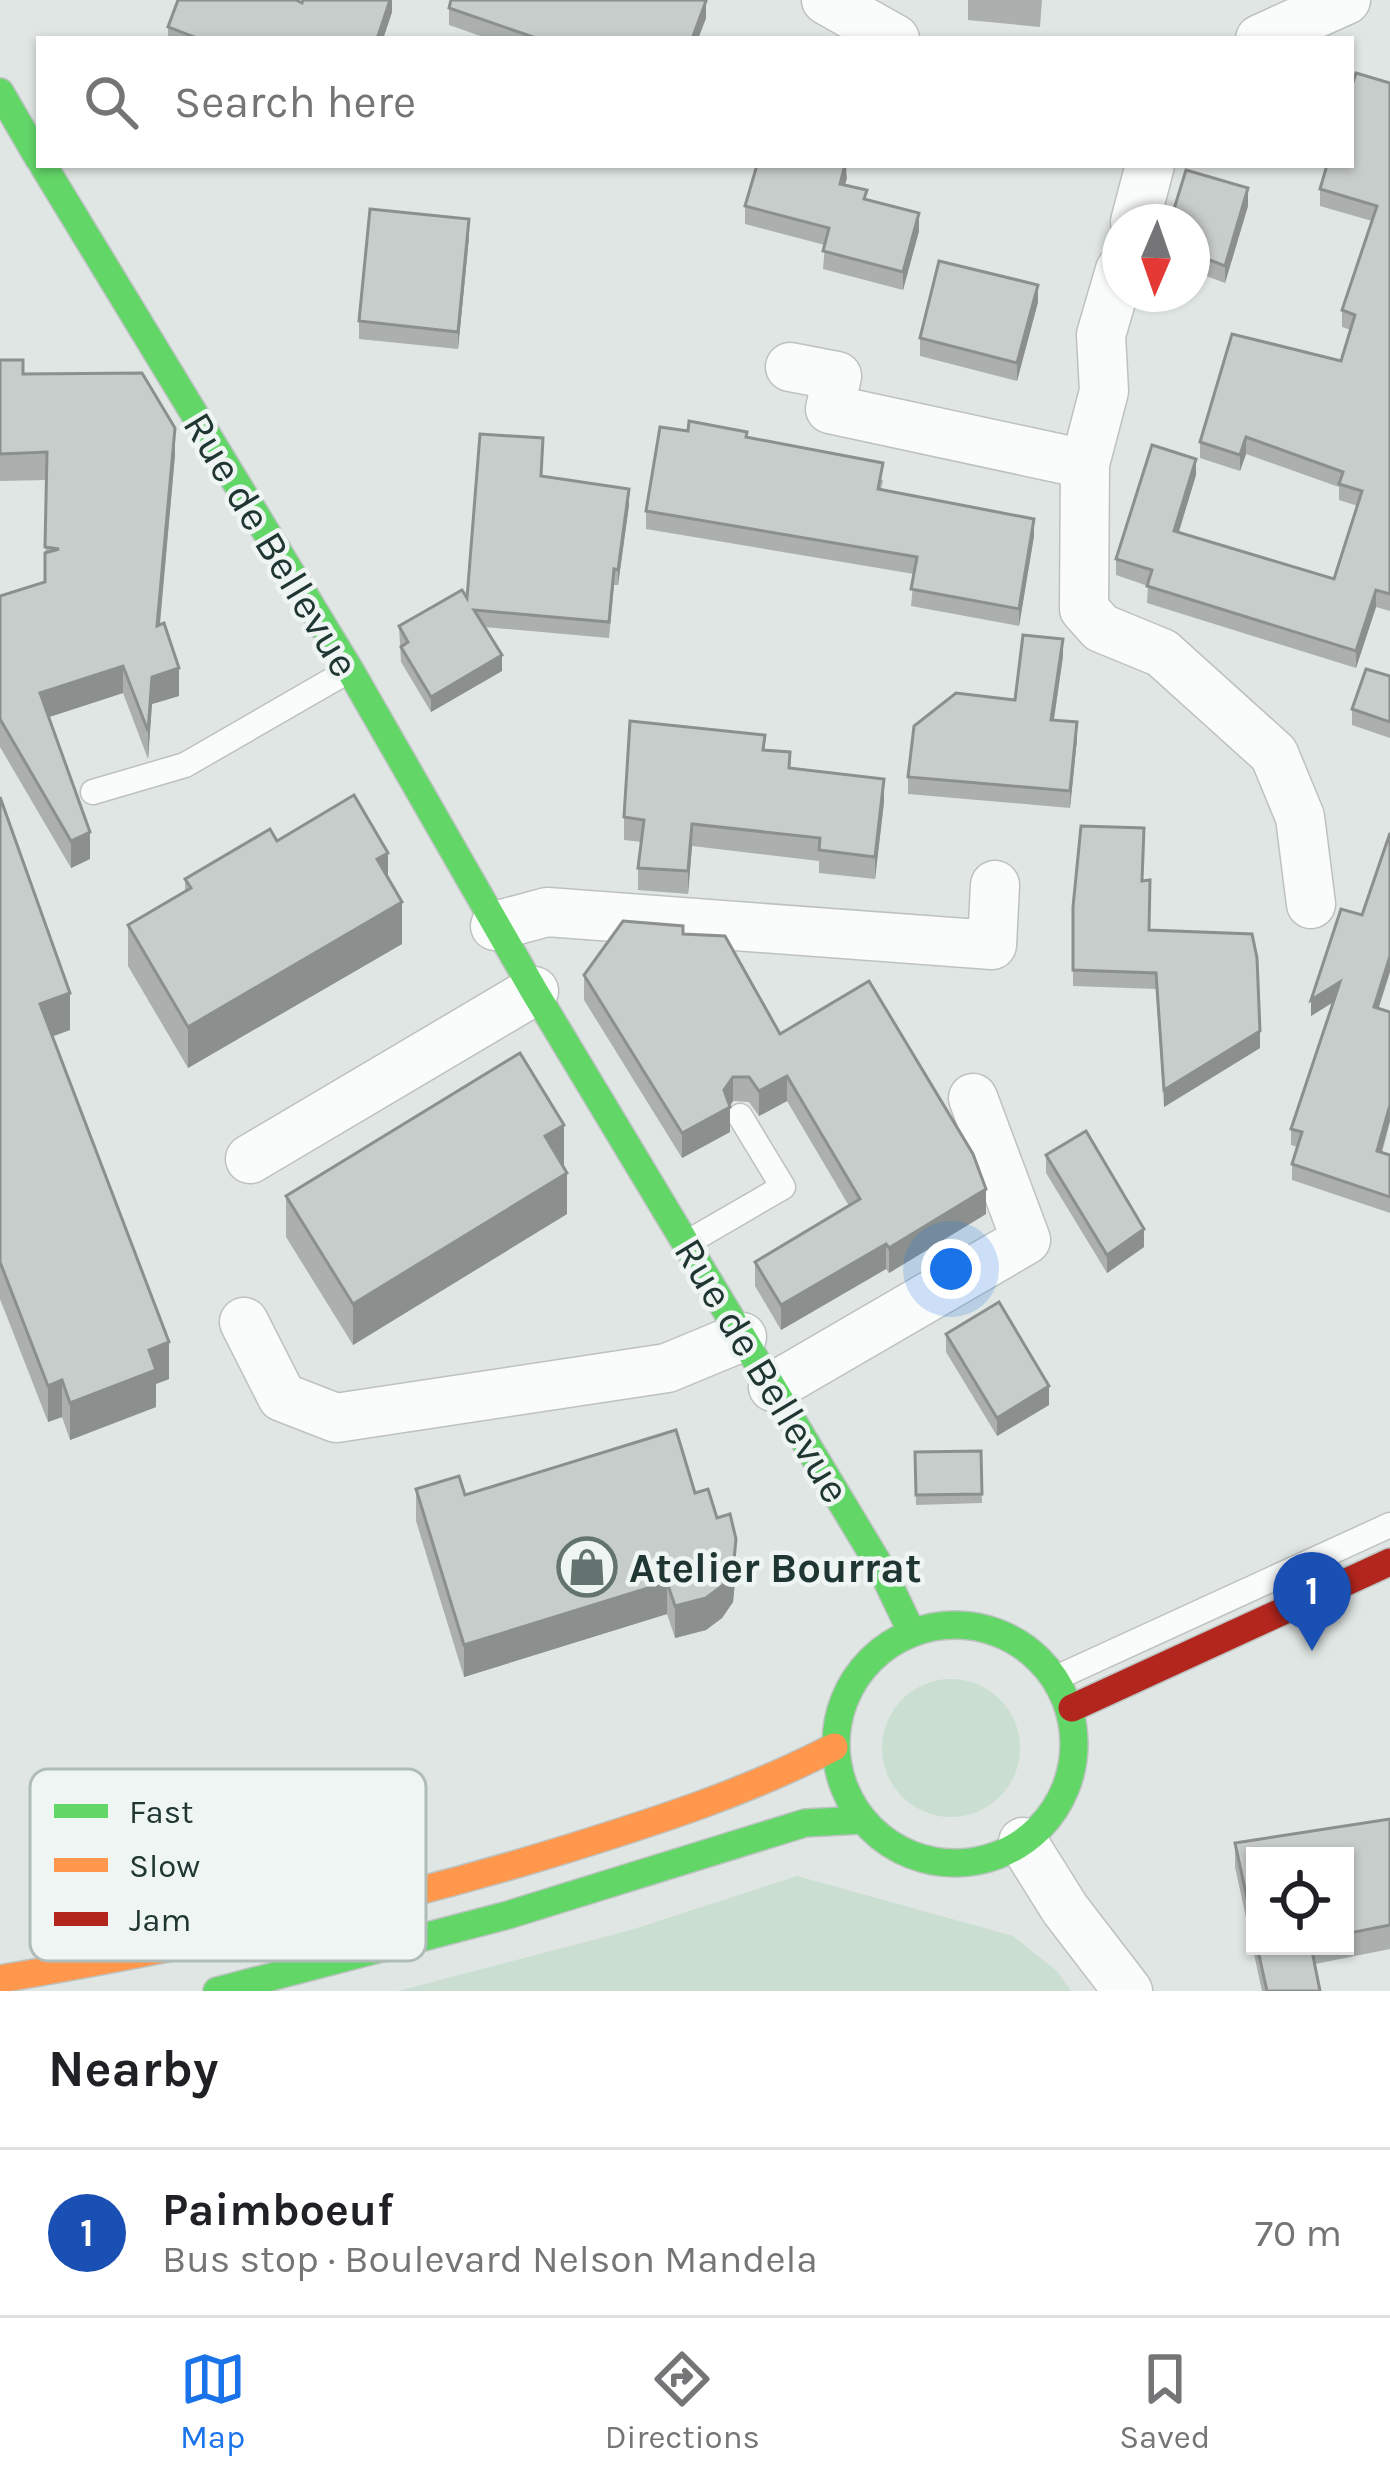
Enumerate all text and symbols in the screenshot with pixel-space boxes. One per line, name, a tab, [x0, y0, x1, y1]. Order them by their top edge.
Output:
search box	[36, 36, 1354, 168]
icon: search	[78, 69, 144, 135]
text: Search here	[174, 76, 416, 128]
north arrow	[1102, 204, 1210, 312]
street label: Rue de Bellevue	[172, 403, 370, 686]
street label: Rue de Bellevue	[663, 1229, 861, 1512]
your location	[921, 1239, 981, 1299]
shop icon: Atelier Bourrat	[556, 1536, 618, 1598]
place label: Atelier Bourrat	[629, 1543, 921, 1593]
pin: 1	[1273, 1552, 1351, 1651]
legend	[30, 1769, 426, 1961]
text: Fast	[129, 1793, 193, 1831]
text: Slow	[129, 1847, 200, 1885]
map controls	[1246, 1847, 1354, 1955]
button: locate	[1246, 1847, 1354, 1955]
text: Jam	[129, 1901, 191, 1939]
text: Nearby	[48, 2039, 218, 2099]
text: Paimboeuf	[162, 2184, 394, 2236]
text: 1	[80, 2210, 94, 2256]
text: 70 m	[1255, 2210, 1342, 2256]
text: Bus stop · Boulevard Nelson Mandela	[162, 2236, 818, 2282]
tab: Map	[180, 2346, 246, 2456]
tab: Directions	[605, 2346, 760, 2456]
tab: Saved	[1119, 2346, 1210, 2456]

